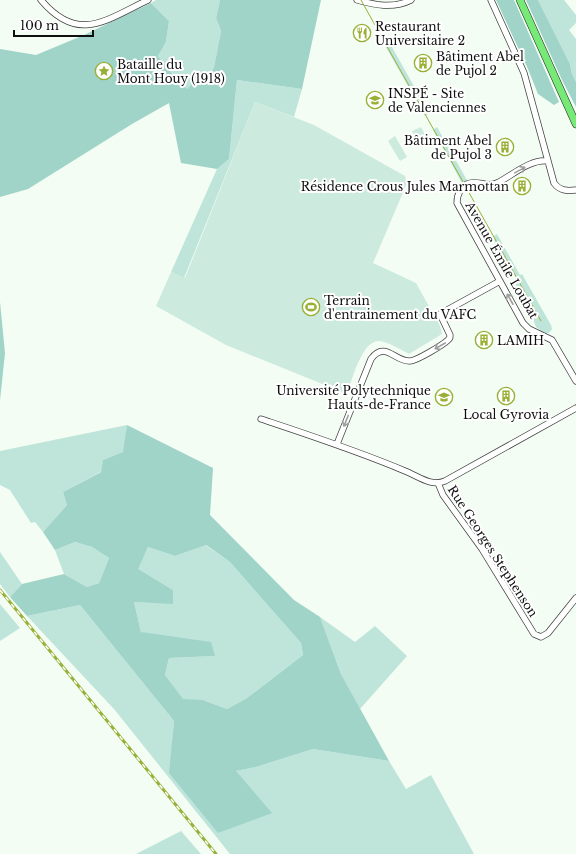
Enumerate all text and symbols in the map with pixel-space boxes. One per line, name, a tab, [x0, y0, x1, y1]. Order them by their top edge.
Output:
scale bar	[14, 12, 93, 38]
text: 100 m	[20, 18, 59, 33]
place label: Restaurant Universitaire 2	[375, 19, 465, 48]
restaurant icon: Restaurant Universitaire 2	[352, 23, 372, 43]
place label: Bâtiment Abel de Pujol 2	[436, 49, 524, 78]
building icon: Bâtiment Abel de Pujol 2	[413, 53, 433, 73]
place label: Bataille du Mont Houy (1918)	[117, 57, 225, 86]
place icon: Bataille du Mont Houy (1918)	[94, 61, 114, 81]
place label: INSPÉ - Site de Valenciennes	[388, 85, 486, 115]
school or university icon: INSPÉ - Site de Valenciennes	[365, 90, 385, 110]
place label: Bâtiment Abel de Pujol 3	[404, 133, 492, 162]
building icon: Bâtiment Abel de Pujol 3	[495, 137, 515, 157]
one-way arrow	[514, 166, 526, 174]
building icon: Résidence Crous Jules Marmottan	[512, 176, 532, 196]
place label: Résidence Crous Jules Marmottan	[301, 179, 509, 194]
street label: Avenue Émile Loubat	[462, 197, 543, 322]
place label: Terrain d'entrainement du VAFC	[324, 293, 476, 322]
one-way arrow	[505, 293, 513, 305]
sports icon: Terrain d'entrainement du VAFC	[301, 297, 321, 317]
building icon: LAMIH	[474, 330, 494, 350]
place label: LAMIH	[497, 333, 544, 348]
one-way arrow	[434, 342, 446, 350]
place label: Université Polytechnique Hauts-de-France	[276, 383, 431, 412]
building icon: Local Gyrovia	[496, 386, 516, 406]
school or university icon: Université Polytechnique Hauts-de-France	[434, 387, 454, 407]
place label: Local Gyrovia	[463, 407, 549, 422]
one-way arrow	[342, 414, 350, 426]
street label: Rue Georges Stephenson	[445, 482, 541, 620]

